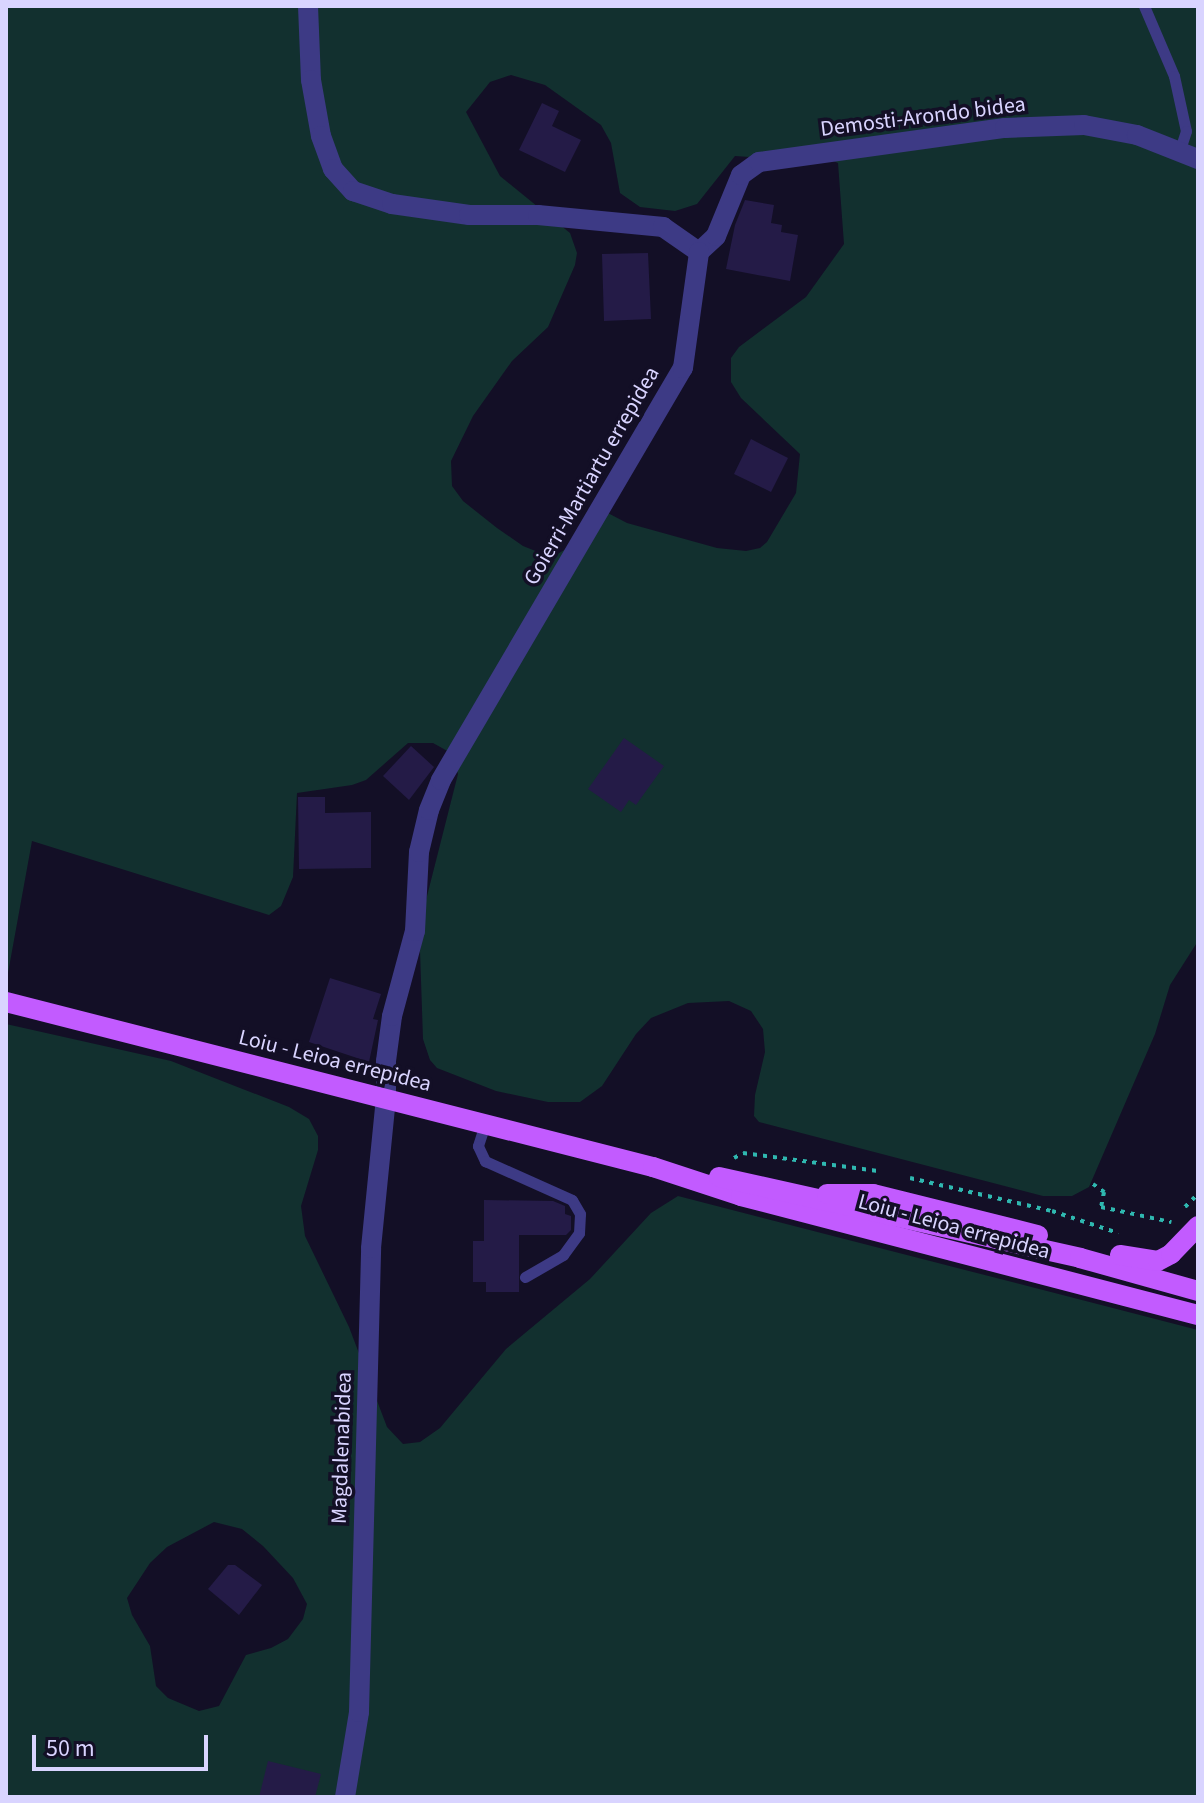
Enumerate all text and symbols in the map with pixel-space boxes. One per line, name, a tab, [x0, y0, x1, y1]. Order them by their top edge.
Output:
street label: Demosti-Arondo bidea	[819, 91, 1027, 143]
street label: Goierri-Martiartu errepidea	[519, 362, 665, 590]
street label: Loiu - Leioa errepidea	[236, 1024, 434, 1098]
street label: Loiu - Leioa errepidea	[855, 1189, 1053, 1265]
street label: Magdalenabidea	[326, 1371, 358, 1525]
scale bar	[36, 1719, 212, 1769]
text: 50 m	[46, 1731, 95, 1766]

